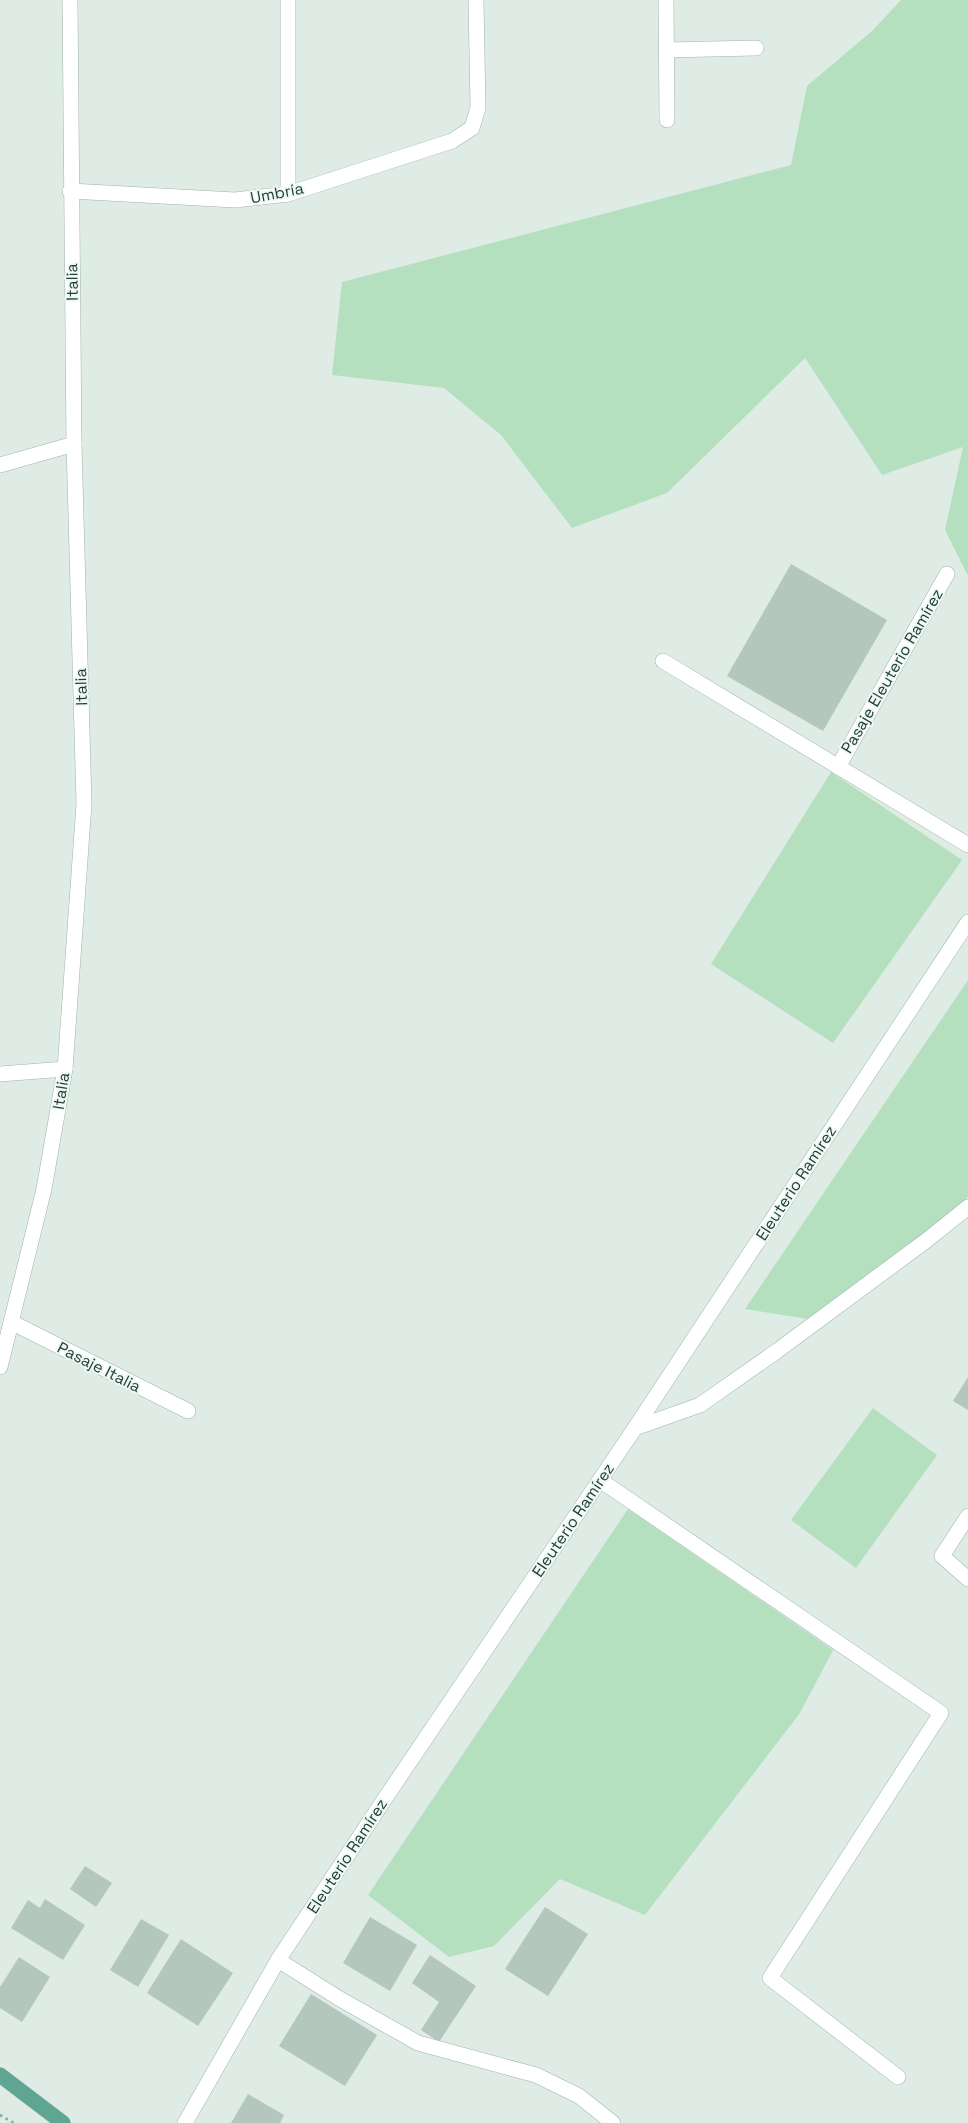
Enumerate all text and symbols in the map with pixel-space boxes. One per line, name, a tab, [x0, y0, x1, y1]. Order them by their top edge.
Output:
street label: Umbría	[249, 178, 305, 208]
street label: Italia	[61, 263, 83, 301]
street label: Pasaje Eleuterio Ramírez	[836, 585, 948, 757]
street label: Italia	[70, 668, 92, 706]
street label: Italia	[48, 1071, 74, 1111]
street label: Eleuterio Ramírez	[751, 1122, 841, 1244]
street label: Pasaje Italia	[54, 1337, 144, 1397]
street label: Eleuterio Ramírez	[527, 1459, 619, 1581]
street label: Eleuterio Ramírez	[302, 1795, 392, 1917]

